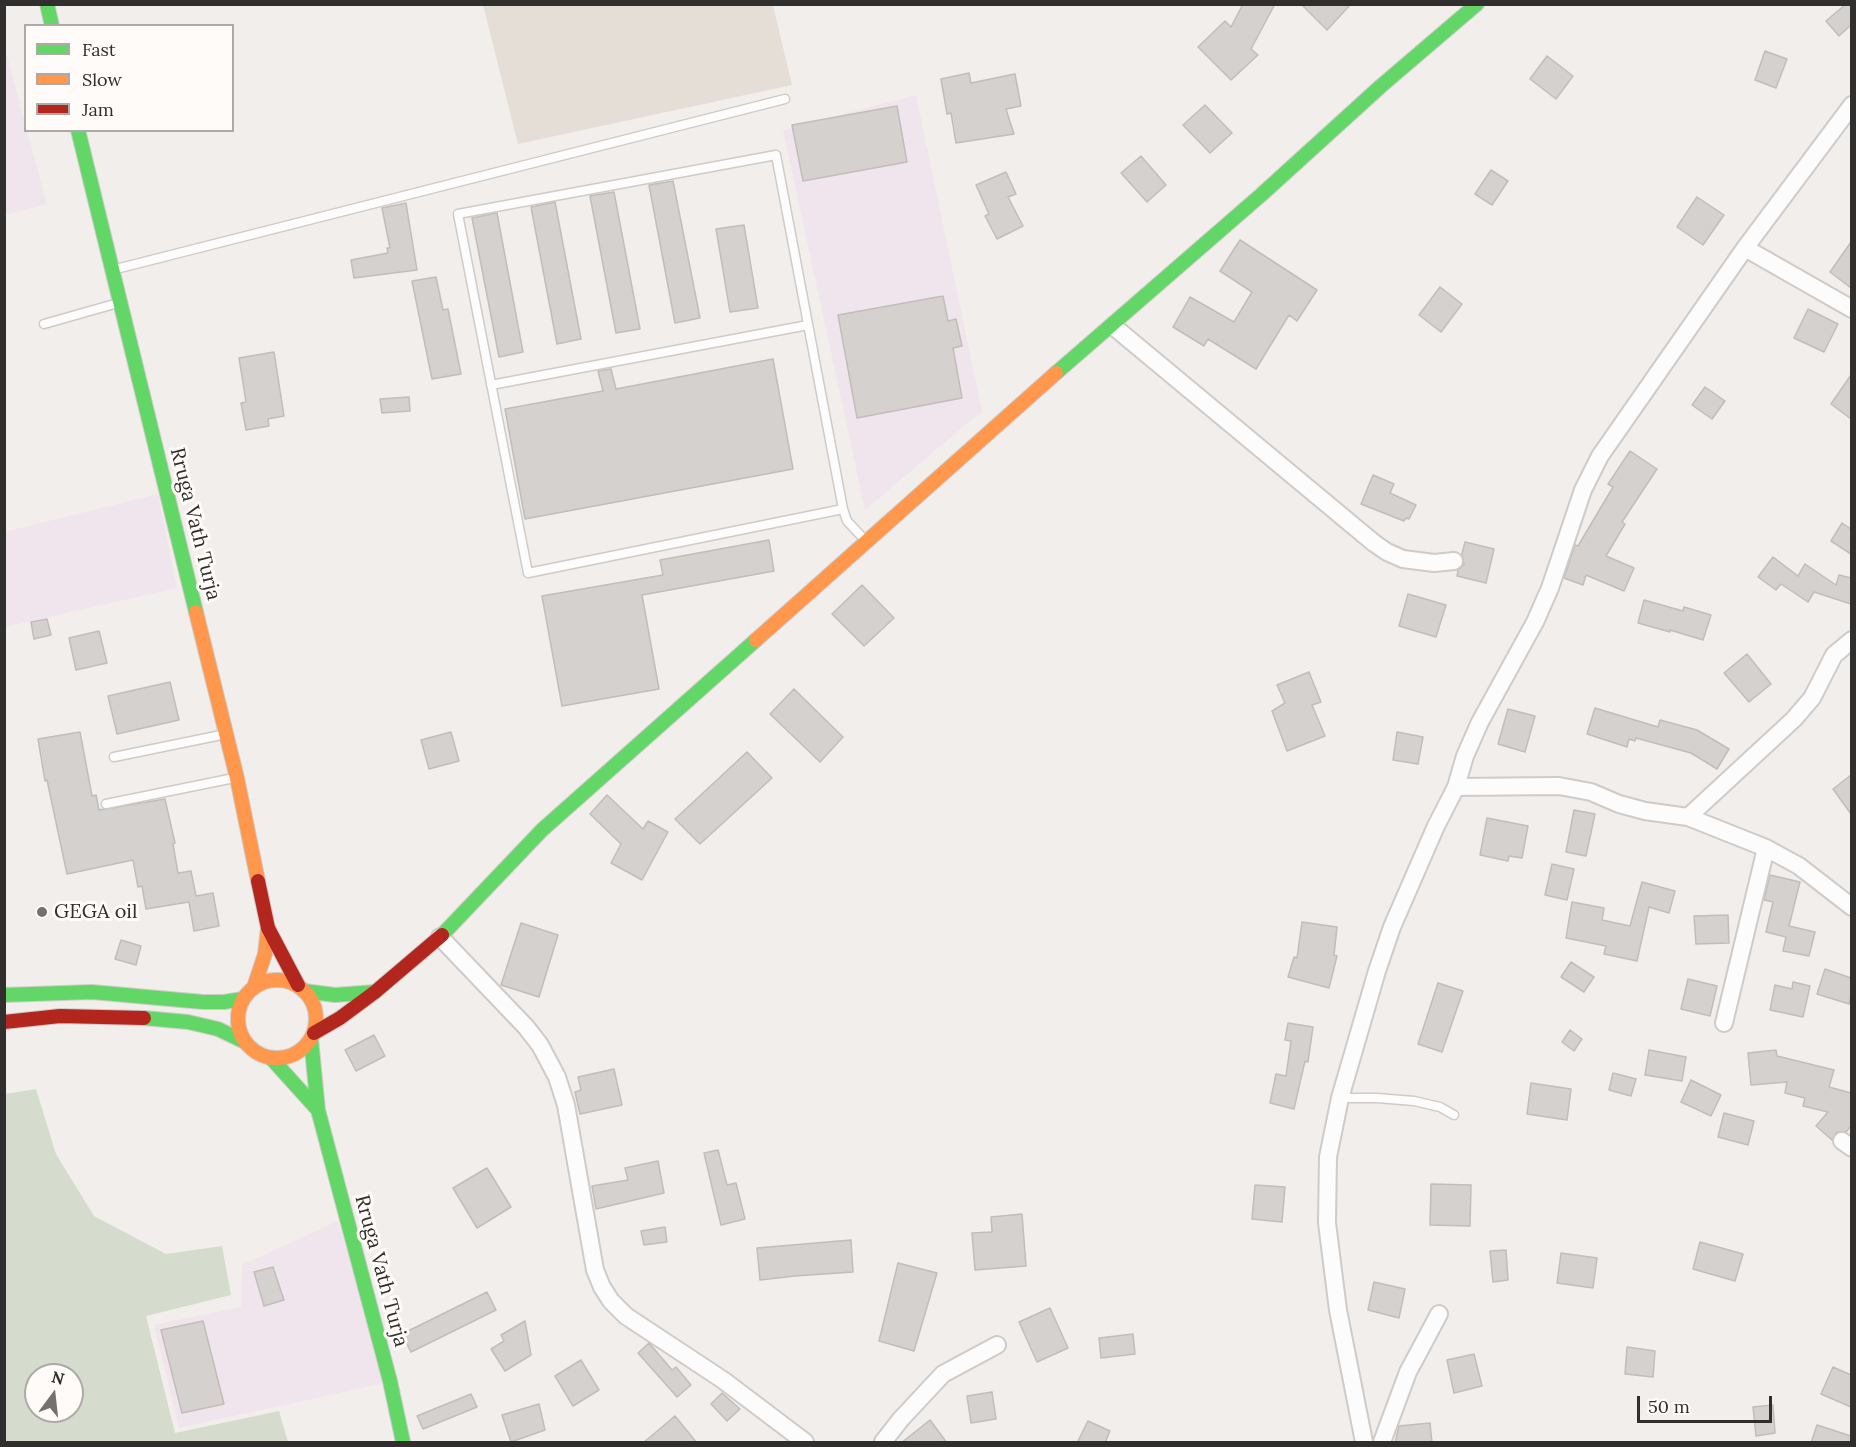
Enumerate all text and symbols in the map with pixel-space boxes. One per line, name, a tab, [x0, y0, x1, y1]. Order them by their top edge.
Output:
legend	[24, 24, 234, 132]
text: Fast	[82, 38, 116, 61]
text: Slow	[82, 68, 122, 91]
text: Jam	[82, 98, 114, 121]
street label: Rruga Vath Turja	[164, 445, 226, 603]
place label: GEGA oil	[54, 900, 137, 924]
marker: GEGA oil	[35, 905, 49, 919]
street label: Rruga Vath Turja	[349, 1192, 413, 1350]
north arrow	[24, 1363, 84, 1423]
text: N	[50, 1366, 67, 1389]
scale bar	[1640, 1384, 1775, 1422]
text: 50 m	[1648, 1395, 1690, 1418]

